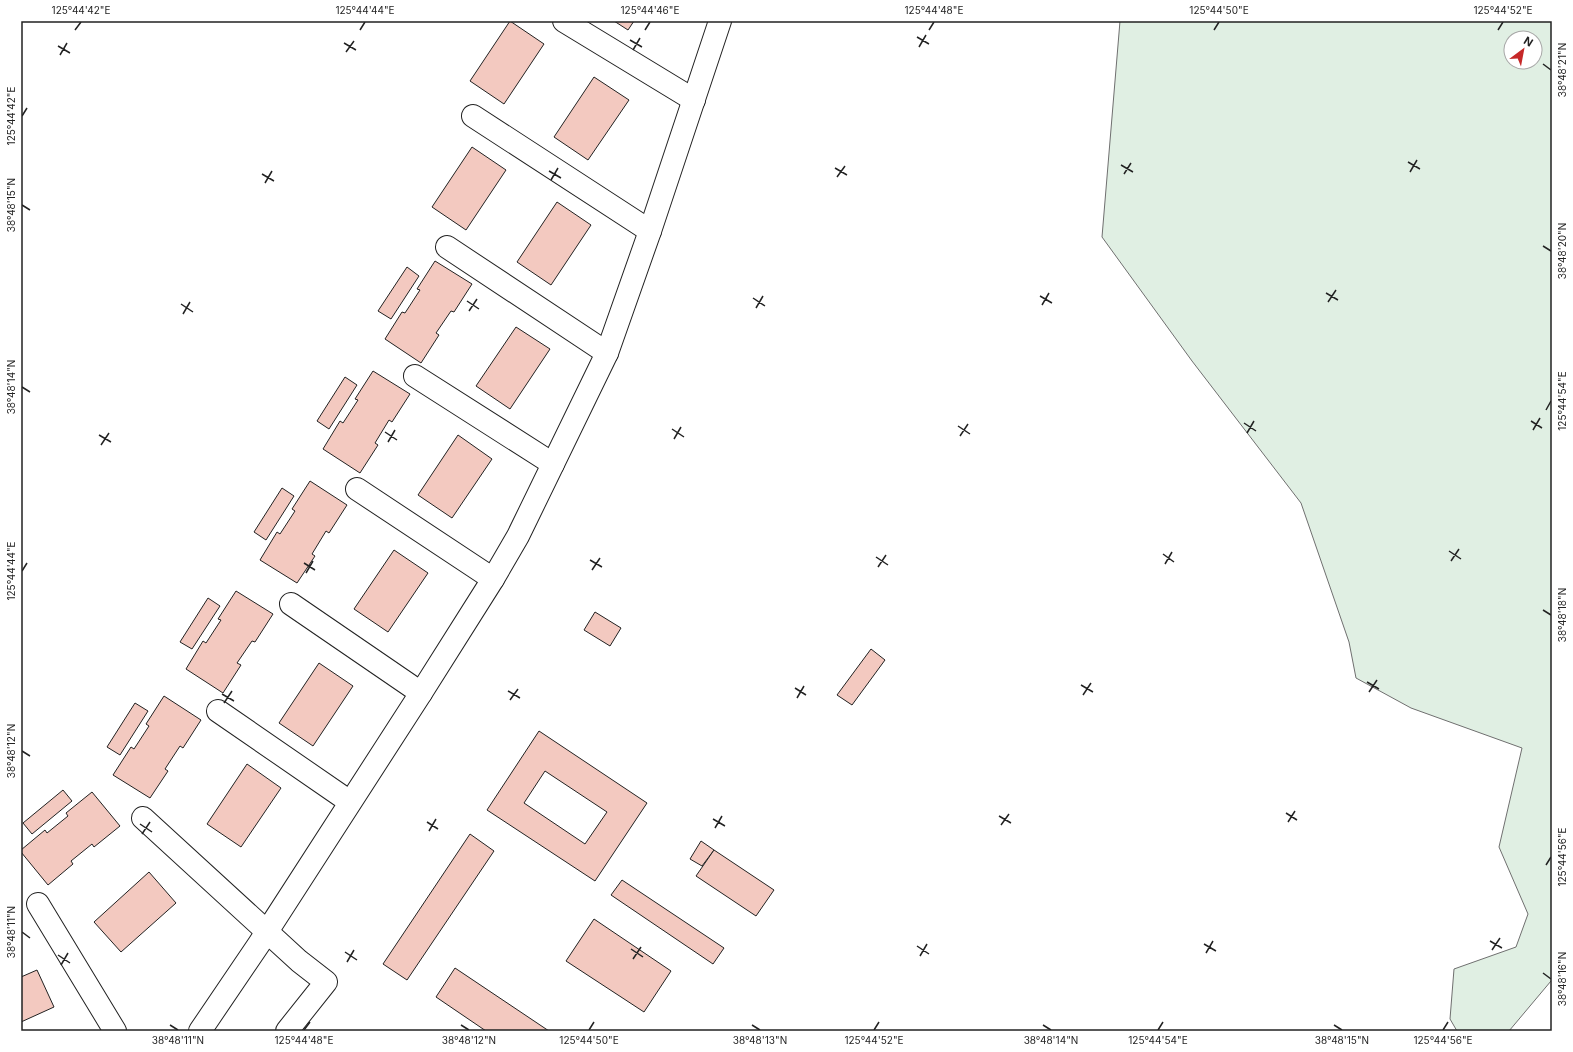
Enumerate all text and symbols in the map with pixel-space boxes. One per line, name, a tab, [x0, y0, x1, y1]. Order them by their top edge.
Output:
text: 125°44'42"E	[52, 4, 110, 16]
text: 125°44'44"E	[335, 4, 395, 16]
text: 125°44'46"E	[621, 4, 679, 16]
text: 125°44'48"E	[905, 4, 963, 16]
text: 125°44'50"E	[1189, 4, 1249, 16]
text: 125°44'52"E	[1473, 4, 1533, 16]
north arrow	[1503, 30, 1543, 70]
text: N	[1521, 33, 1536, 50]
text: 38°48'21"N	[1556, 43, 1568, 97]
text: 125°44'42"E	[5, 87, 17, 145]
text: 38°48'15"N	[5, 178, 17, 232]
text: 38°48'20"N	[1556, 223, 1568, 279]
text: 38°48'14"N	[5, 360, 17, 414]
text: 125°44'54"E	[1556, 371, 1568, 431]
text: 125°44'44"E	[5, 541, 17, 601]
text: 38°48'18"N	[1556, 588, 1568, 642]
text: 38°48'12"N	[5, 724, 17, 778]
text: 125°44'56"E	[1556, 827, 1568, 887]
text: 38°48'11"N	[5, 906, 17, 958]
text: 38°48'16"N	[1556, 952, 1568, 1006]
text: 38°48'11"N	[152, 1034, 204, 1046]
text: 125°44'48"E	[275, 1034, 333, 1046]
text: 38°48'12"N	[442, 1034, 496, 1046]
text: 125°44'50"E	[559, 1034, 619, 1046]
text: 38°48'13"N	[733, 1034, 787, 1046]
text: 125°44'52"E	[844, 1034, 904, 1046]
text: 38°48'14"N	[1024, 1034, 1078, 1046]
text: 125°44'54"E	[1128, 1034, 1188, 1046]
text: 38°48'15"N	[1315, 1034, 1369, 1046]
text: 125°44'56"E	[1413, 1034, 1473, 1046]

